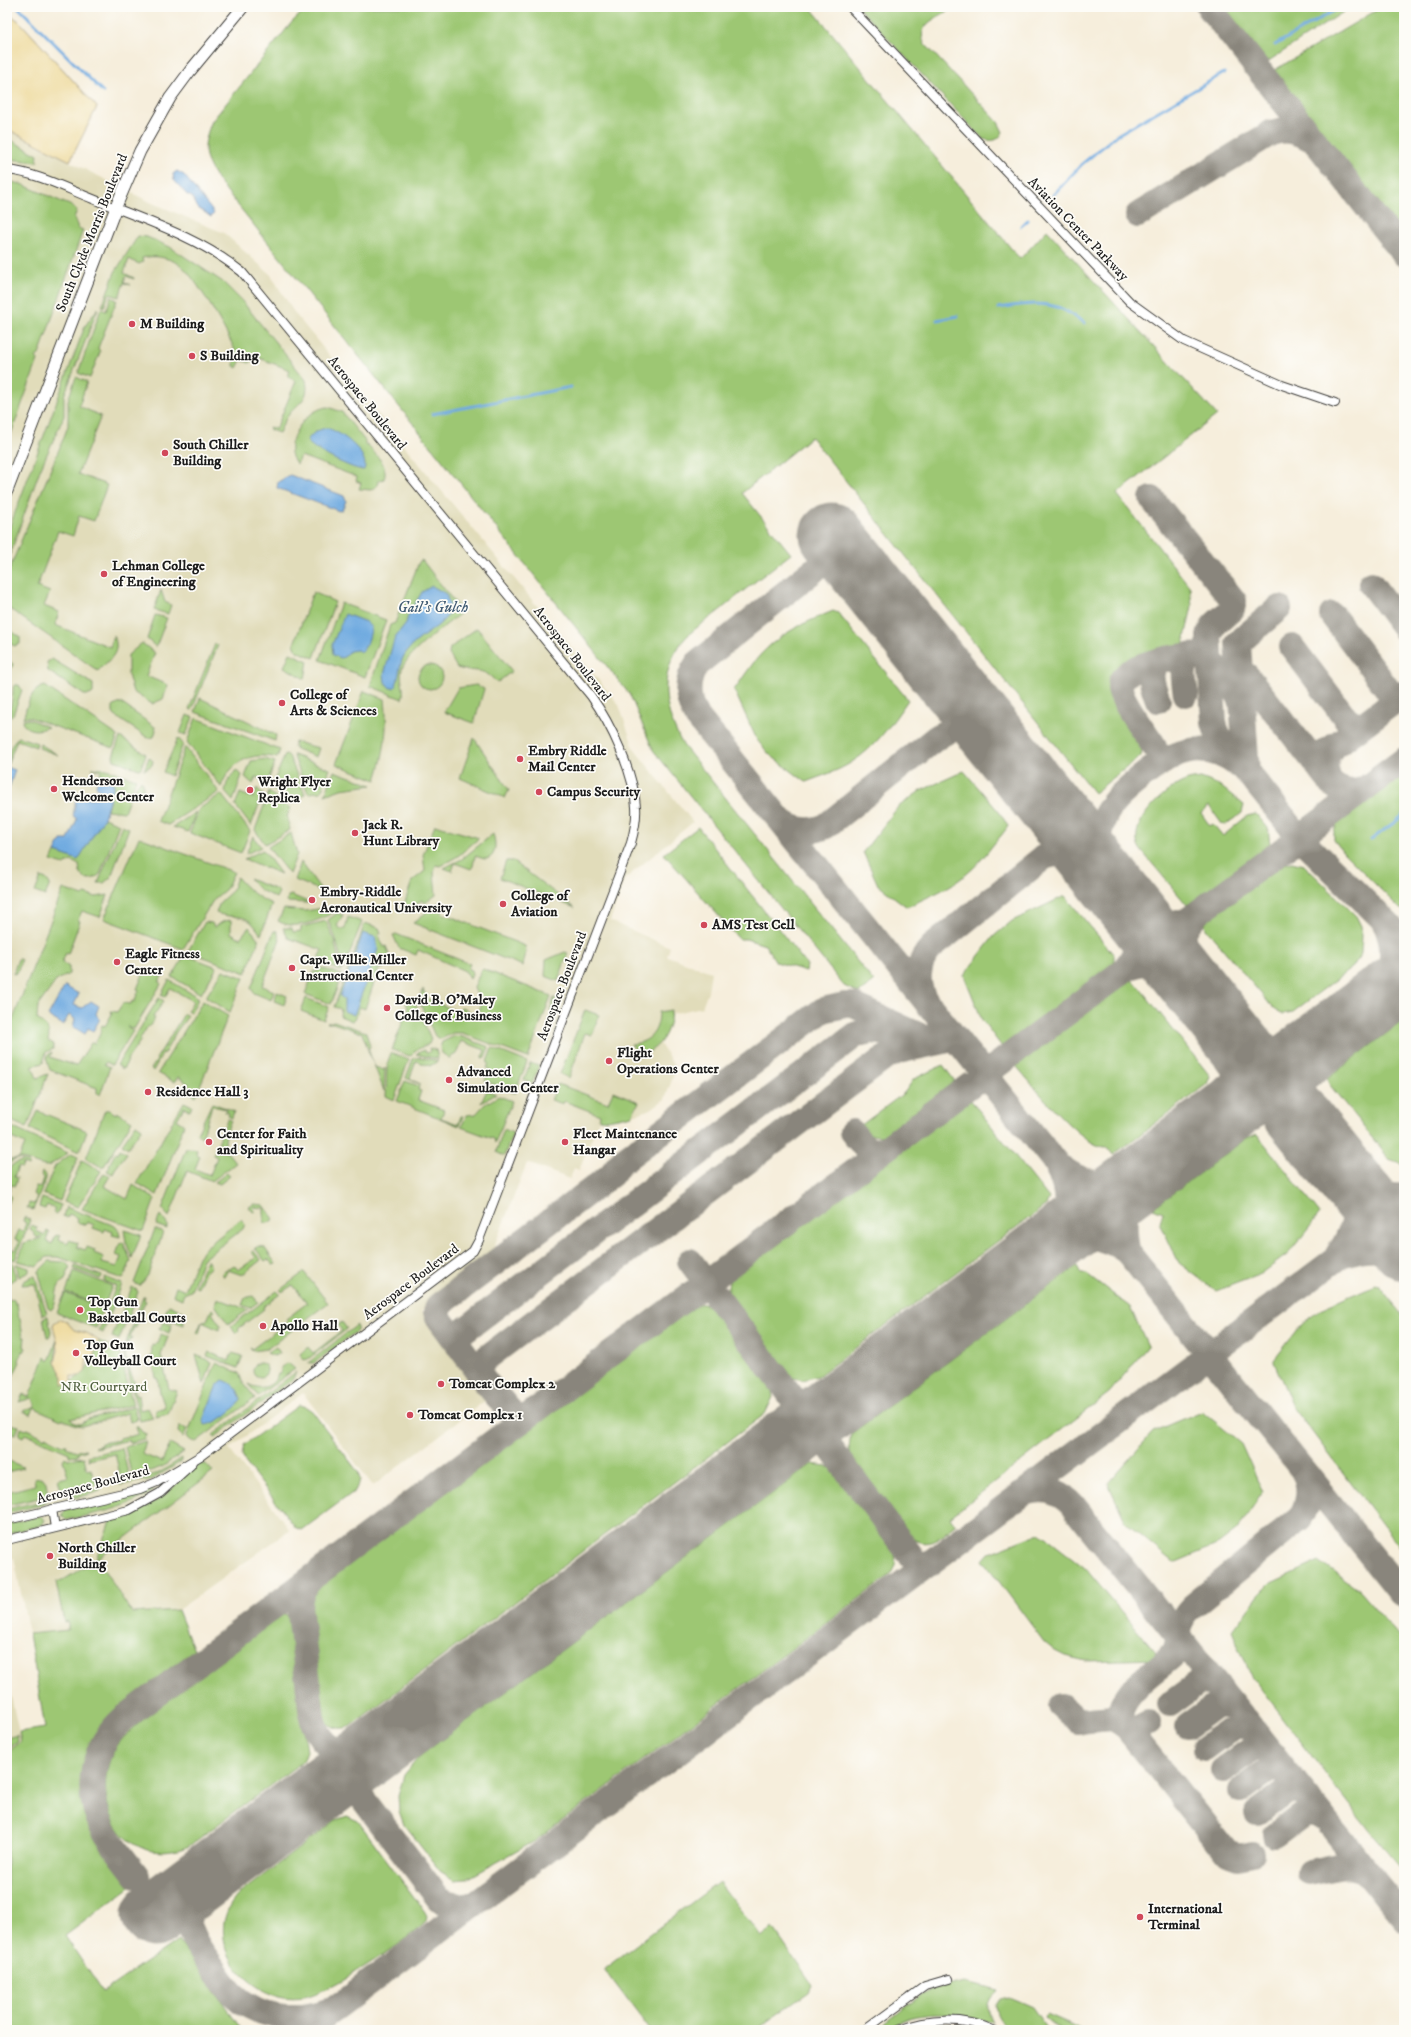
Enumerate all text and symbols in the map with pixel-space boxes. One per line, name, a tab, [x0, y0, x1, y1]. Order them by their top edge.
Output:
street label: South Clyde Morris Boulevard	[52, 151, 132, 315]
street label: Aviation Center Parkway	[1024, 173, 1133, 285]
place label: M Building	[140, 315, 205, 333]
marker: M Building	[127, 319, 137, 329]
place label: S Building	[200, 347, 260, 365]
marker: S Building	[187, 351, 197, 361]
street label: Aerospace Boulevard	[324, 352, 410, 454]
place label: South Chiller Building	[173, 436, 249, 470]
marker: South Chiller Building	[160, 448, 170, 458]
place label: Lehman College of Engineering	[112, 557, 205, 591]
marker: Lehman College of Engineering	[99, 569, 109, 579]
water label: Gail's Gulch	[398, 598, 468, 617]
street label: Aerospace Boulevard	[529, 603, 615, 705]
place label: College of Arts & Sciences	[289, 686, 377, 720]
marker: College of Arts & Sciences	[277, 698, 287, 708]
place label: Embry Riddle Mail Center	[528, 742, 607, 776]
marker: Embry Riddle Mail Center	[515, 754, 525, 764]
place label: Henderson Welcome Center	[61, 772, 155, 806]
place label: Wright Flyer Replica	[257, 773, 332, 807]
place label: Campus Security	[547, 783, 640, 801]
marker: Henderson Welcome Center	[49, 784, 59, 794]
marker: Wright Flyer Replica	[245, 785, 255, 795]
marker: Campus Security	[534, 787, 544, 797]
place label: Jack R. Hunt Library	[361, 816, 440, 850]
marker: Jack R. Hunt Library	[350, 828, 360, 838]
place label: Embry-Riddle Aeronautical University	[319, 883, 452, 917]
place label: College of Aviation	[510, 887, 571, 921]
marker: Embry-Riddle Aeronautical University	[307, 895, 317, 905]
marker: College of Aviation	[498, 899, 508, 909]
place label: AMS Test Cell	[711, 916, 796, 934]
marker: AMS Test Cell	[699, 920, 709, 930]
street label: Aerospace Boulevard	[533, 929, 591, 1043]
place label: Eagle Fitness Center	[125, 945, 200, 979]
place label: Capt. Willie Miller Instructional Center	[300, 951, 414, 985]
marker: Eagle Fitness Center	[112, 957, 122, 967]
marker: Capt. Willie Miller Instructional Center	[287, 963, 297, 973]
place label: David B. O'Maley College of Business	[395, 991, 502, 1025]
marker: David B. O'Maley College of Business	[382, 1003, 392, 1013]
place label: Flight Operations Center	[617, 1044, 719, 1078]
marker: Flight Operations Center	[604, 1056, 614, 1066]
place label: Advanced Simulation Center	[456, 1063, 559, 1097]
marker: Advanced Simulation Center	[444, 1075, 454, 1085]
place label: Residence Hall 3	[156, 1083, 249, 1101]
marker: Residence Hall 3	[143, 1087, 153, 1097]
place label: Center for Faith and Spirituality	[217, 1125, 307, 1159]
place label: Fleet Maintenance Hangar	[573, 1125, 677, 1159]
marker: Center for Faith and Spirituality	[204, 1137, 214, 1147]
marker: Fleet Maintenance Hangar	[560, 1137, 570, 1147]
street label: Aerospace Boulevard	[359, 1240, 463, 1324]
place label: Top Gun Basketball Courts	[87, 1293, 186, 1327]
marker: Top Gun Basketball Courts	[75, 1305, 85, 1315]
place label: Apollo Hall	[270, 1317, 339, 1335]
marker: Apollo Hall	[258, 1321, 268, 1331]
place label: Top Gun Volleyball Court	[83, 1336, 177, 1370]
marker: Top Gun Volleyball Court	[71, 1348, 81, 1358]
place label: Tomcat Complex 2	[448, 1375, 556, 1393]
park label: NR1 Courtyard	[61, 1378, 147, 1396]
marker: Tomcat Complex 2	[436, 1379, 446, 1389]
place label: Tomcat Complex 1	[417, 1406, 522, 1424]
marker: Tomcat Complex 1	[405, 1410, 415, 1420]
street label: Aerospace Boulevard	[35, 1461, 151, 1509]
place label: North Chiller Building	[58, 1539, 136, 1573]
marker: North Chiller Building	[45, 1551, 55, 1561]
place label: International Terminal	[1147, 1900, 1223, 1934]
marker: International Terminal	[1135, 1912, 1145, 1922]

